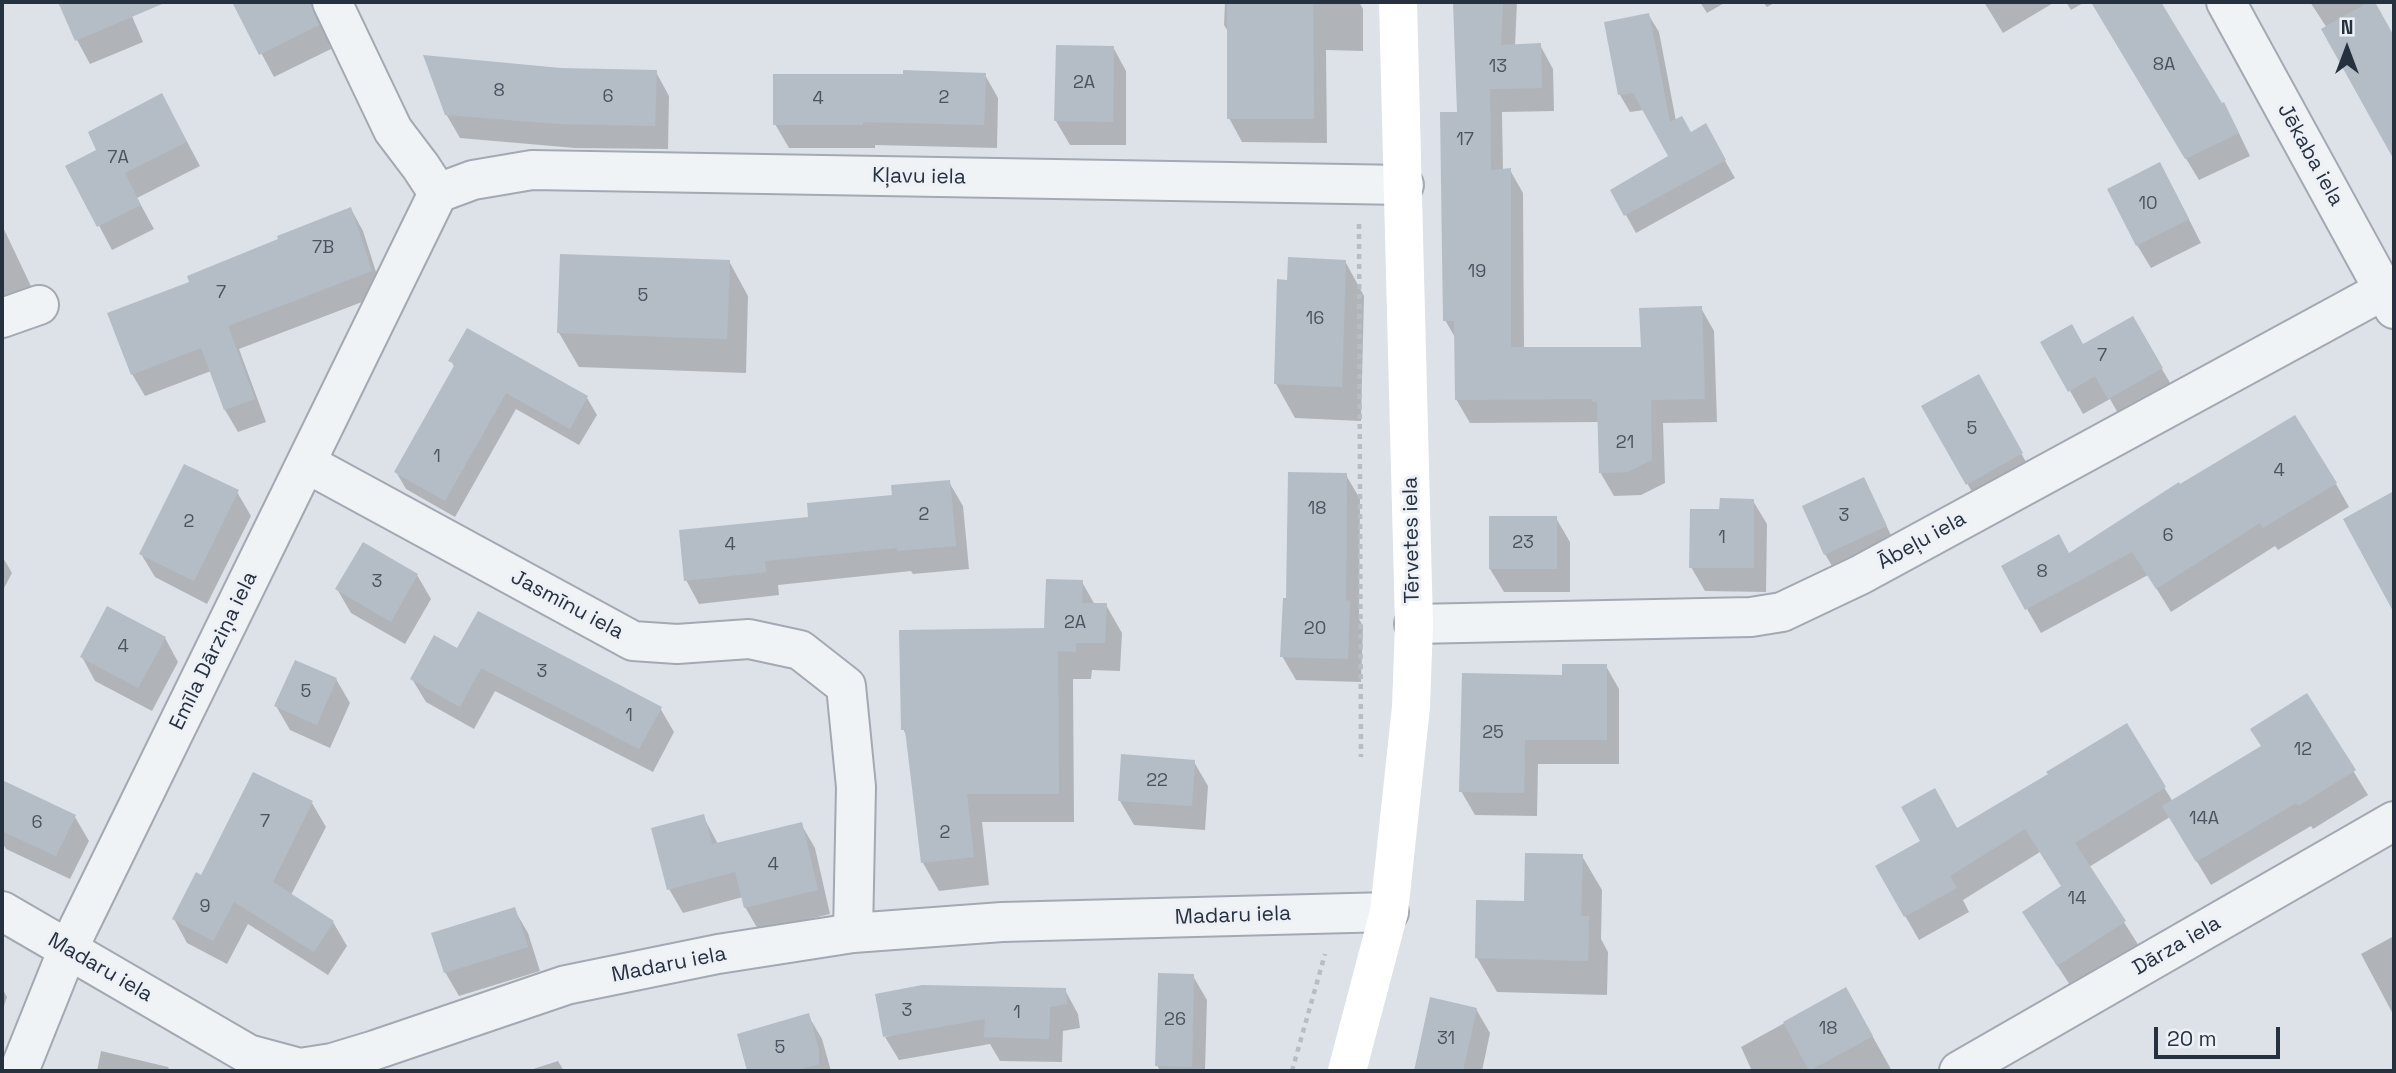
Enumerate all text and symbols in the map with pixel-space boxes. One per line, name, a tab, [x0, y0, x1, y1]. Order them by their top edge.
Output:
north arrow	[2312, 14, 2382, 84]
text: N	[2341, 15, 2353, 40]
house number: 8A	[2153, 54, 2175, 76]
house number: 13	[1489, 56, 1507, 78]
house number: 2A	[1073, 72, 1095, 94]
house number: 8	[493, 80, 505, 102]
house number: 6	[602, 86, 614, 108]
house number: 2	[939, 87, 949, 109]
house number: 4	[812, 88, 824, 110]
street label: Jēkaba iela	[2272, 99, 2348, 211]
house number: 17	[1456, 129, 1474, 151]
house number: 7A	[107, 147, 129, 169]
street label: Kļavu iela	[872, 164, 966, 190]
house number: 10	[2138, 193, 2158, 215]
house number: 7B	[312, 237, 334, 259]
house number: 19	[1468, 261, 1486, 283]
house number: 7	[216, 282, 226, 304]
house number: 5	[638, 285, 648, 307]
house number: 16	[1306, 308, 1324, 330]
house number: 7	[2097, 345, 2107, 367]
house number: 5	[1967, 418, 1977, 440]
house number: 21	[1616, 432, 1634, 454]
house number: 1	[433, 446, 441, 468]
house number: 4	[2273, 460, 2285, 482]
street label: Tērvetes iela	[1398, 477, 1426, 603]
house number: 18	[1308, 498, 1326, 520]
house number: 2	[919, 504, 929, 526]
house number: 3	[1839, 505, 1849, 527]
street label: Ābeļu iela	[1873, 506, 1971, 576]
house number: 2	[184, 511, 194, 533]
house number: 6	[2162, 525, 2174, 547]
house number: 1	[1718, 527, 1726, 549]
house number: 23	[1512, 532, 1534, 554]
house number: 4	[724, 534, 736, 556]
house number: 8	[2036, 561, 2048, 583]
street label: Jasmīnu iela	[506, 565, 628, 645]
street label: Emīla Dārziņa iela	[165, 568, 263, 734]
house number: 3	[372, 571, 382, 593]
house number: 2A	[1064, 612, 1086, 634]
house number: 20	[1304, 618, 1326, 640]
house number: 4	[117, 636, 129, 658]
house number: 3	[537, 661, 547, 683]
house number: 5	[301, 681, 311, 703]
house number: 1	[625, 705, 633, 727]
house number: 25	[1482, 722, 1504, 744]
house number: 12	[2294, 739, 2312, 761]
house number: 22	[1146, 770, 1168, 792]
house number: 14A	[2189, 808, 2219, 830]
house number: 7	[260, 811, 270, 833]
house number: 6	[31, 812, 43, 834]
house number: 2	[940, 822, 950, 844]
house number: 4	[767, 854, 779, 876]
house number: 14	[2068, 888, 2086, 910]
house number: 9	[199, 896, 211, 918]
street label: Madaru iela	[1174, 901, 1292, 931]
street label: Dārza iela	[2129, 911, 2225, 981]
street label: Madaru iela	[43, 928, 157, 1008]
street label: Madaru iela	[609, 942, 729, 988]
house number: 3	[902, 1000, 912, 1022]
house number: 1	[1013, 1002, 1021, 1024]
house number: 26	[1164, 1009, 1186, 1031]
scale bar	[2158, 1014, 2284, 1058]
house number: 18	[1819, 1018, 1837, 1040]
text: 20 m	[2167, 1025, 2217, 1052]
house number: 31	[1437, 1028, 1455, 1050]
house number: 5	[775, 1037, 785, 1059]

